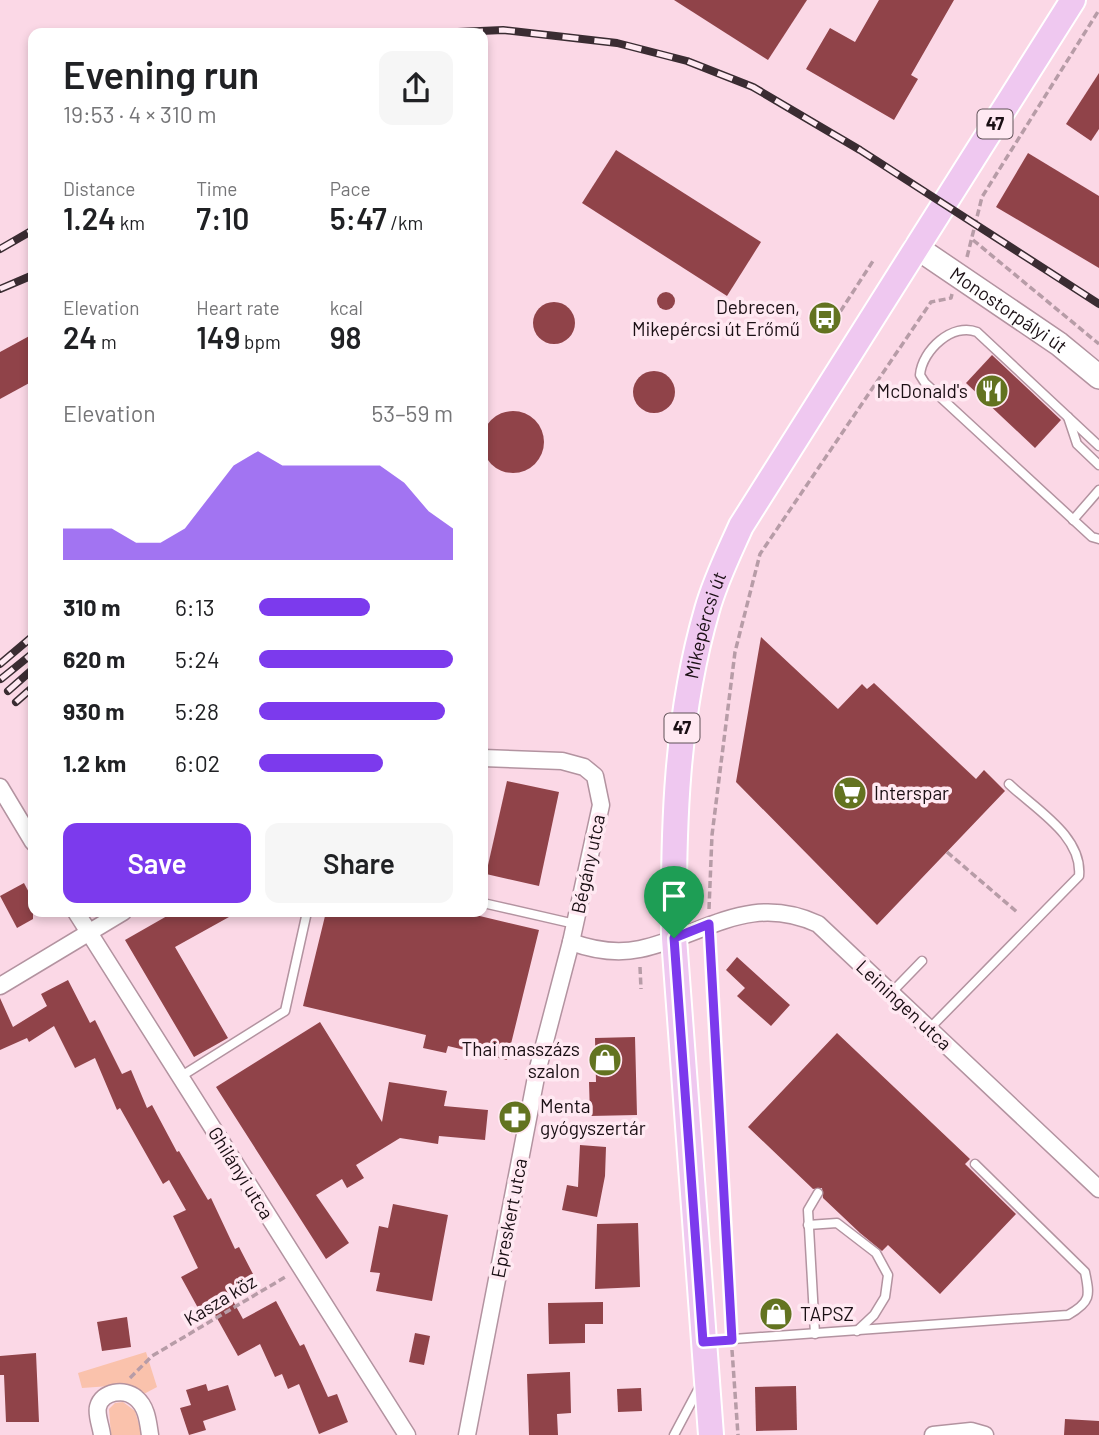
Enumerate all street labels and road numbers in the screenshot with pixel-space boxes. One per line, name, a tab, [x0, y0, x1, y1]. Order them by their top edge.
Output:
road number: 47	[978, 110, 1012, 139]
street label: Monostorpályi út	[946, 262, 1072, 357]
street label: Mikepércsi út	[679, 568, 730, 680]
road number: 47	[664, 714, 700, 742]
street label: Bégány utca	[566, 812, 609, 916]
street label: Leiningen utca	[852, 955, 957, 1055]
street label: Ghilányi utca	[204, 1122, 279, 1223]
street label: Epreskert utca	[486, 1156, 531, 1280]
street label: Kasza köz	[179, 1269, 260, 1330]

